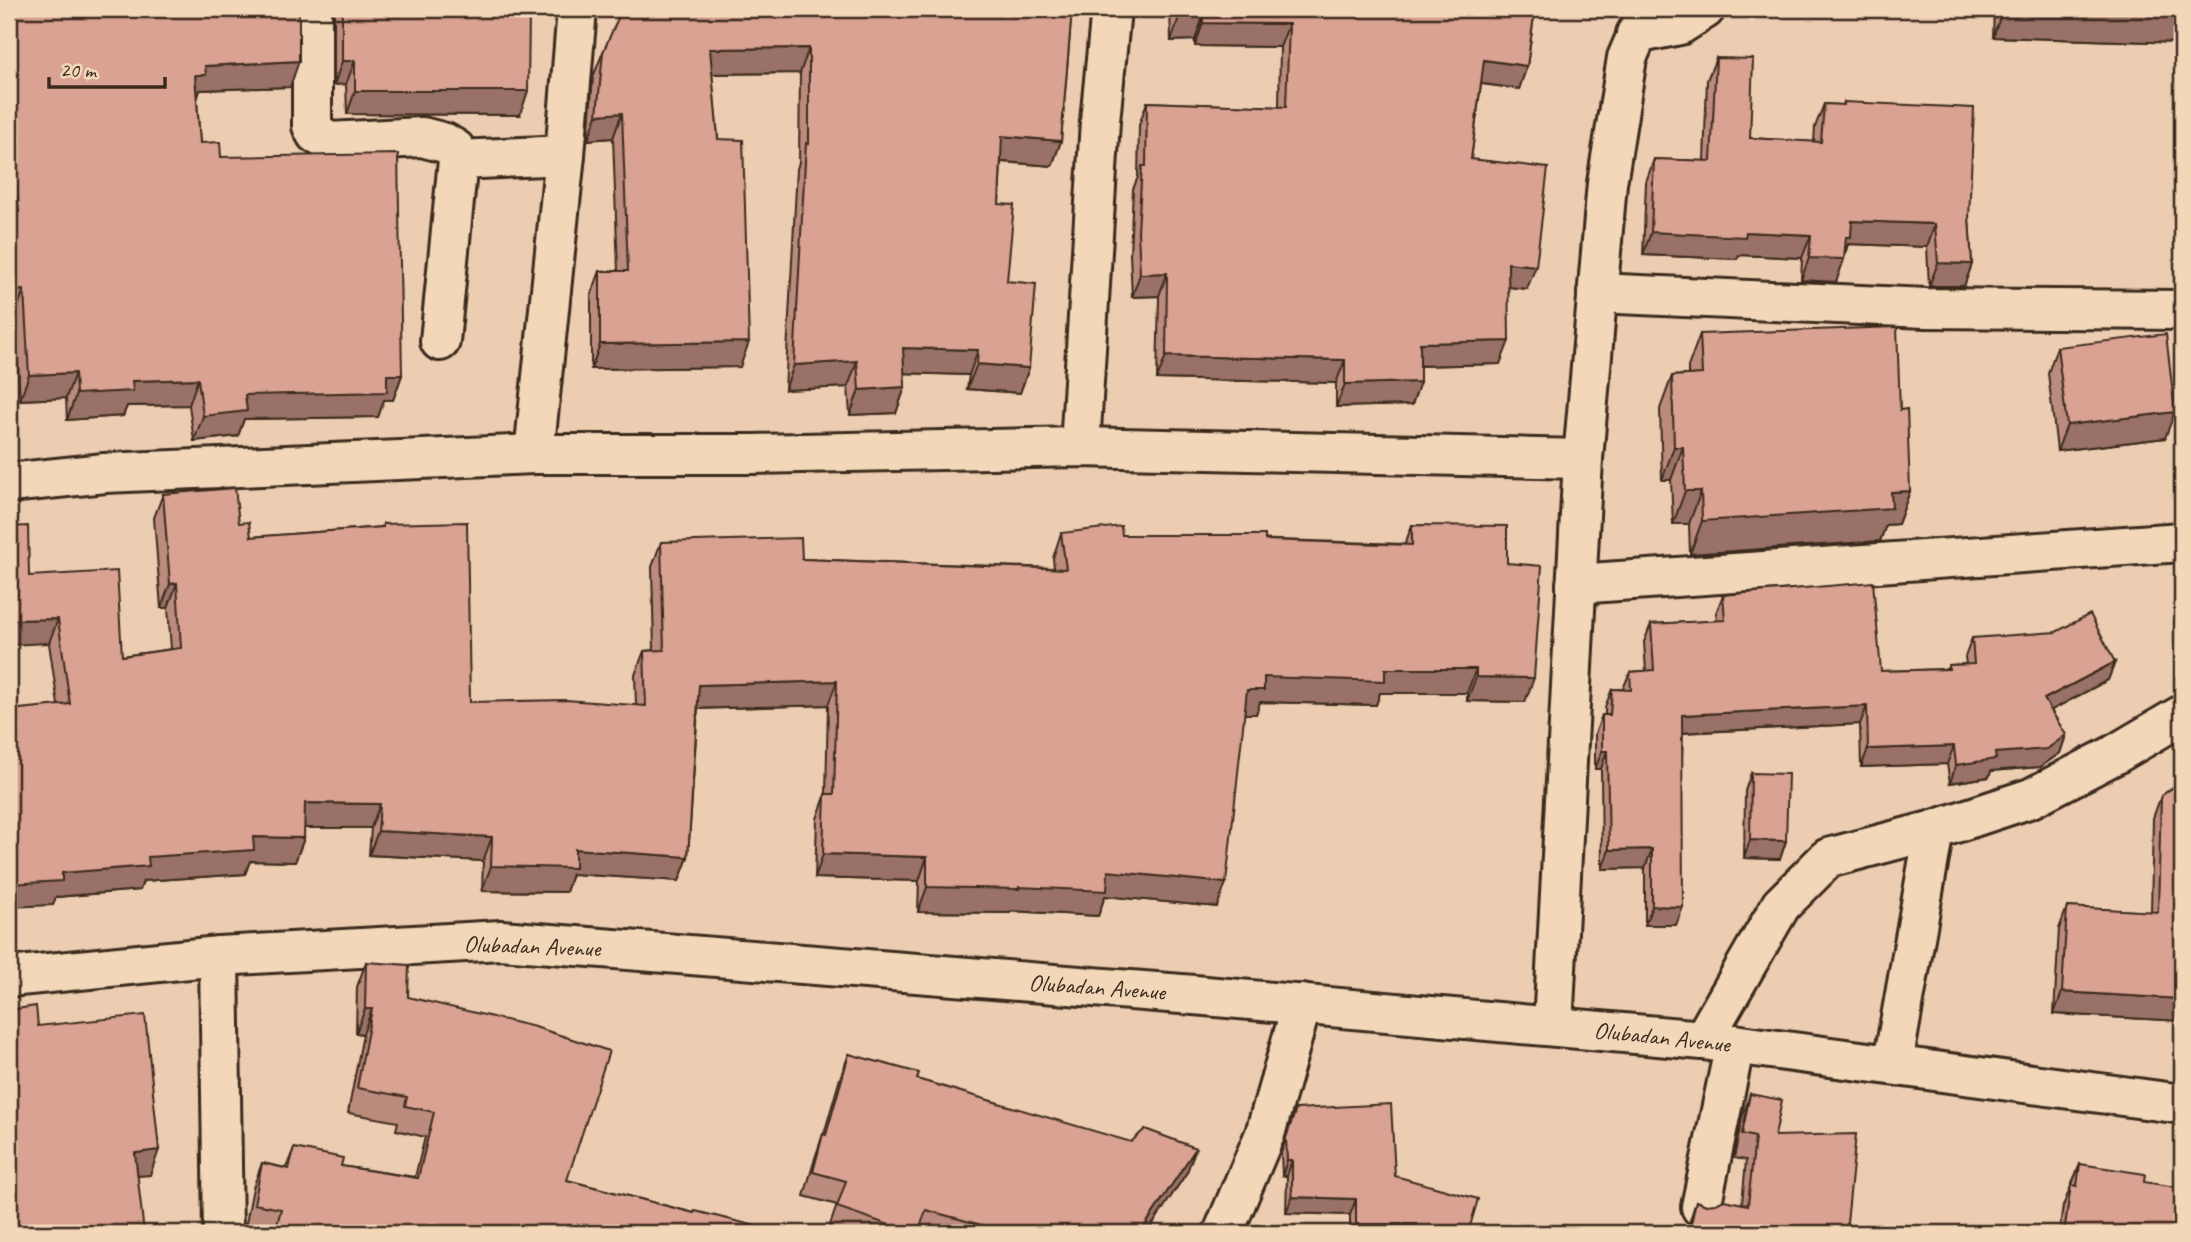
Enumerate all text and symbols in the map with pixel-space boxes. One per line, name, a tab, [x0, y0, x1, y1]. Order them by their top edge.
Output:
scale bar	[49, 46, 164, 90]
text: 20 m	[60, 57, 98, 83]
street label: Olubadan Avenue	[463, 929, 603, 963]
street label: Olubadan Avenue	[1028, 967, 1168, 1007]
street label: Olubadan Avenue	[1593, 1015, 1734, 1059]

